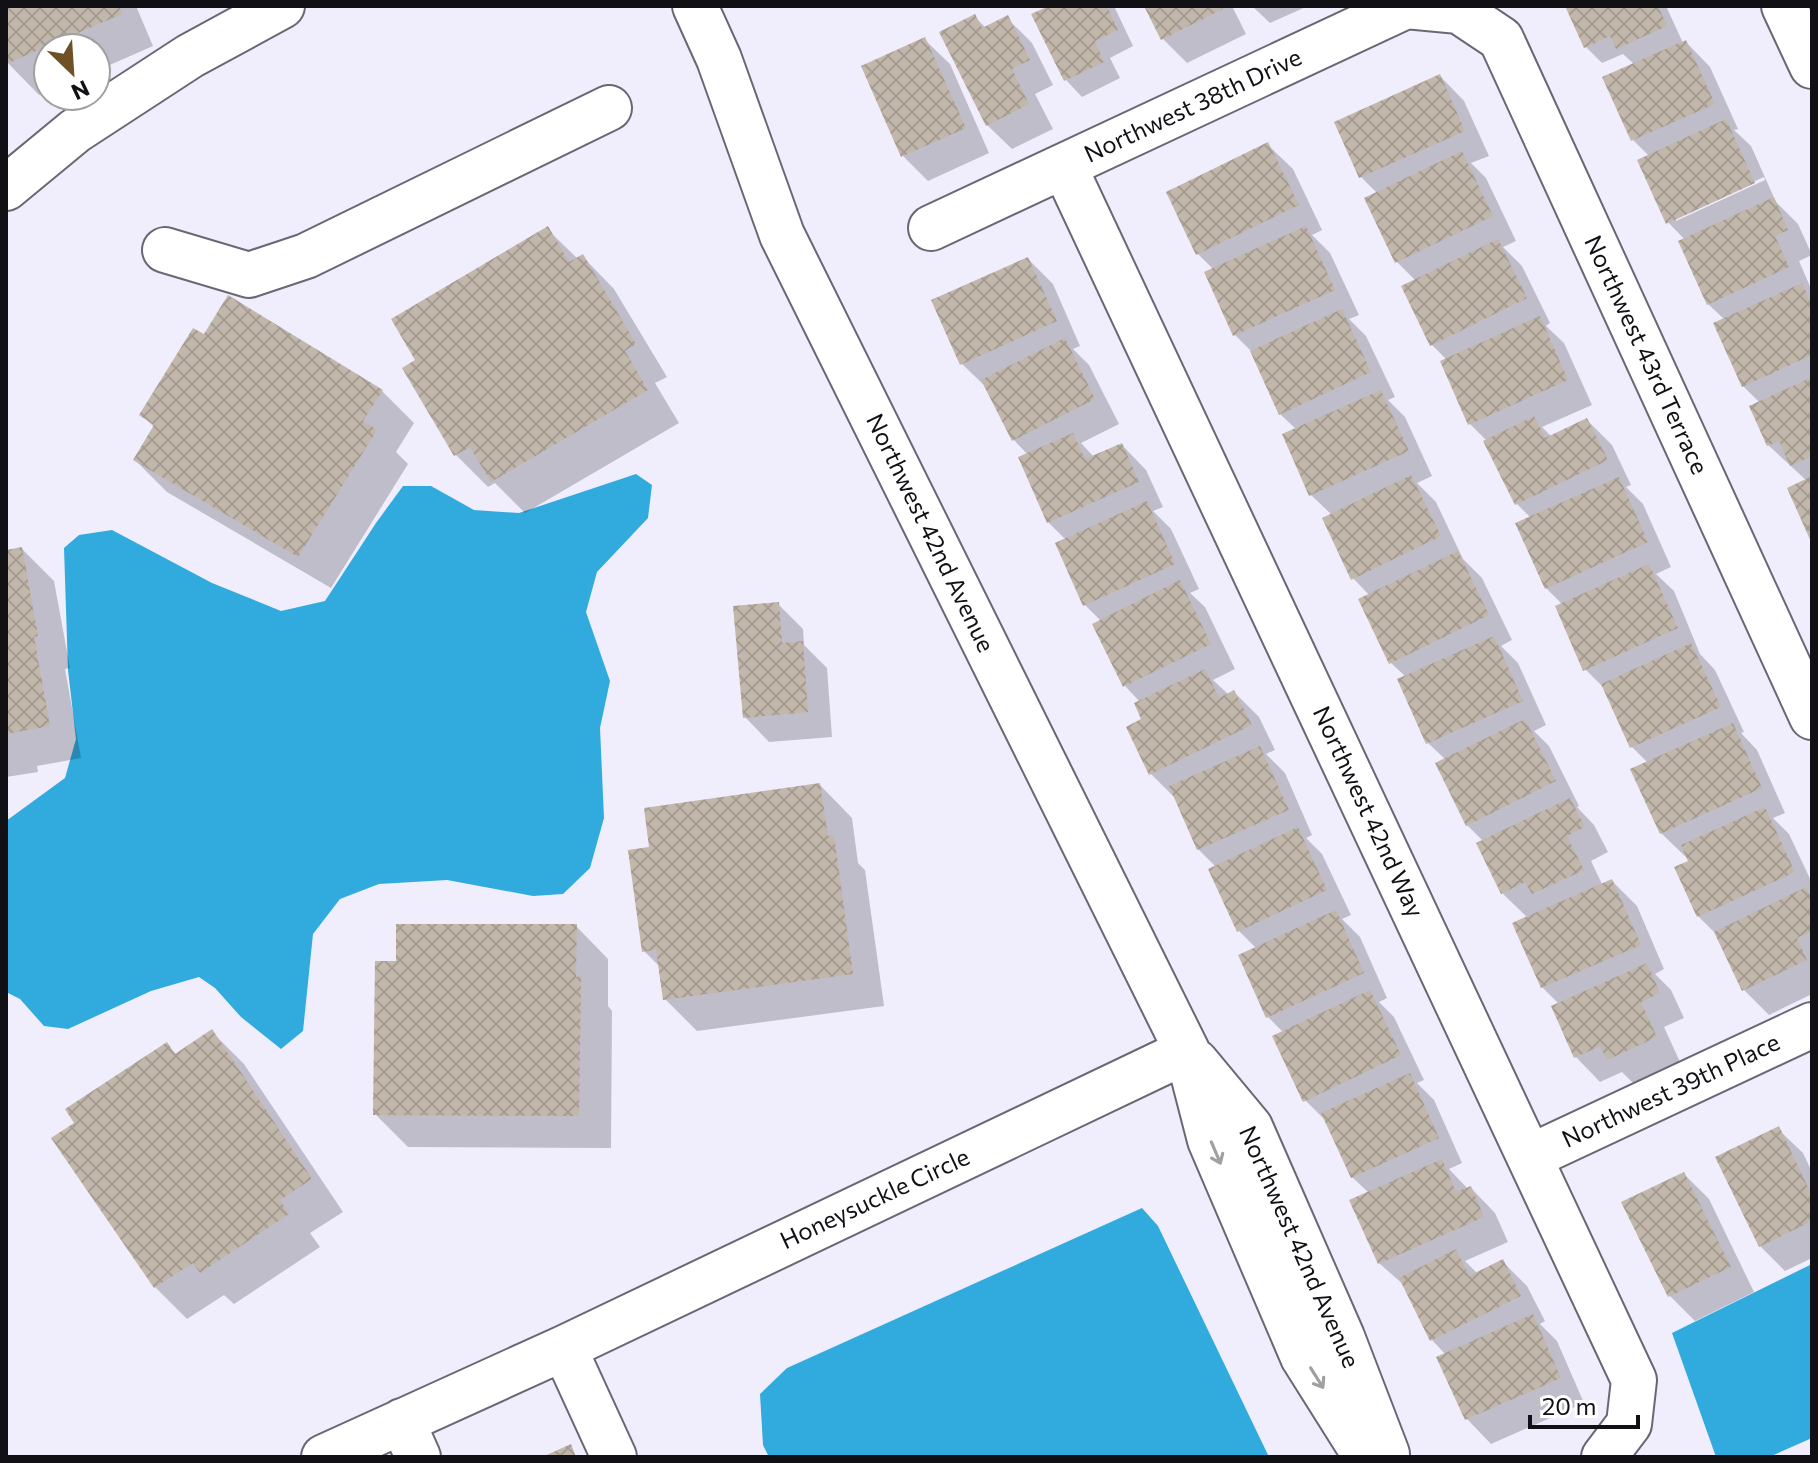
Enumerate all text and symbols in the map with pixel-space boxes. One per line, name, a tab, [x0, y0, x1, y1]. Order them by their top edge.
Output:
north arrow	[32, 32, 112, 112]
street label: Northwest 38th Drive	[1079, 42, 1306, 168]
text: N	[67, 75, 94, 106]
street label: Northwest 43rd Terrace	[1579, 230, 1715, 478]
street label: Northwest 42nd Avenue	[861, 408, 1002, 656]
street label: Northwest 42nd Way	[1308, 701, 1431, 922]
street label: Northwest 39th Place	[1557, 1026, 1784, 1153]
street label: Northwest 42nd Avenue	[1234, 1121, 1367, 1372]
one-way arrow	[1209, 1140, 1224, 1165]
street label: Honeysuckle Circle	[775, 1141, 974, 1254]
one-way arrow	[1309, 1366, 1325, 1389]
scale bar	[1530, 1379, 1638, 1429]
text: 20 m	[1542, 1391, 1596, 1420]

